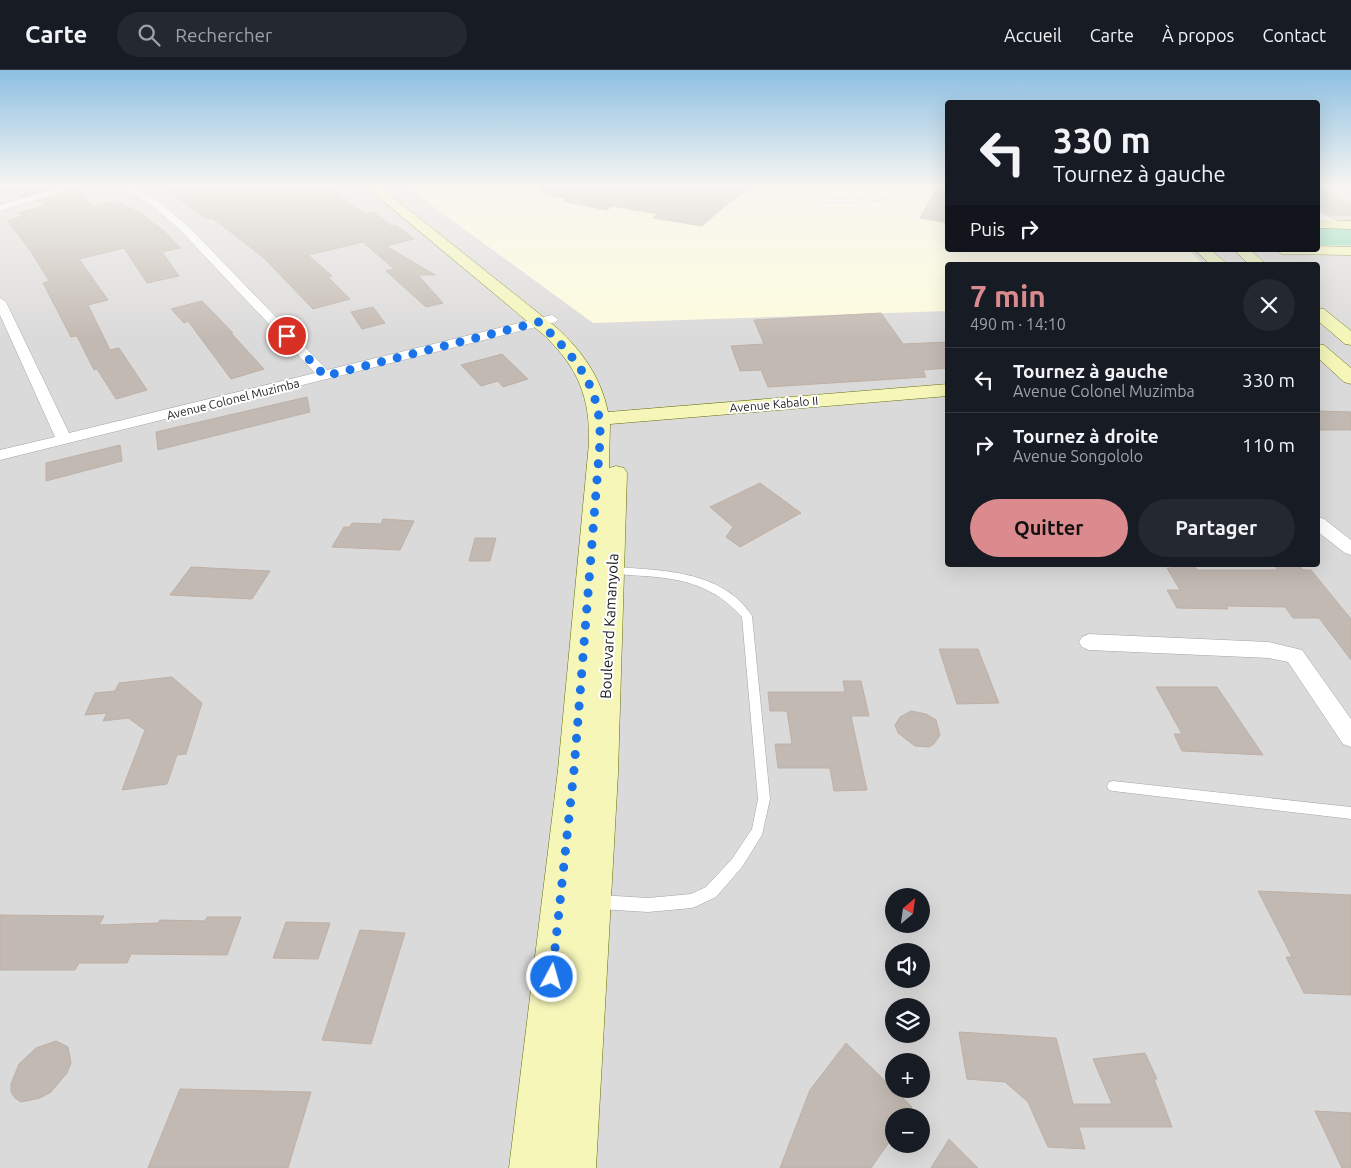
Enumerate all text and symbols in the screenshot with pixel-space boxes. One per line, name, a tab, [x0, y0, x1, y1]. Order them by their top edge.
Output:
search box	[117, 12, 467, 57]
text: Carte	[25, 21, 87, 48]
icon: search	[135, 21, 163, 49]
text: Rechercher	[175, 24, 272, 46]
text: Accueil	[1004, 25, 1062, 45]
text: Carte	[1090, 25, 1134, 45]
text: À propos	[1162, 25, 1234, 45]
text: Contact	[1262, 25, 1326, 45]
icon: left	[970, 120, 1035, 185]
text: 330 m	[1053, 120, 1151, 160]
text: Tournez à gauche	[1053, 161, 1226, 186]
icon: right	[1015, 215, 1043, 243]
text: Puis	[970, 218, 1005, 240]
text: 7 min	[970, 279, 1046, 313]
button: close	[1243, 279, 1295, 331]
pin	[266, 315, 308, 357]
text: 490 m · 14:10	[970, 315, 1066, 333]
icon: arrive	[273, 322, 301, 350]
text: Tournez à gauche	[1013, 360, 1168, 382]
icon: left	[970, 366, 998, 394]
text: 330 m	[1242, 369, 1295, 391]
street label: Avenue Colonel Muzimba	[165, 376, 301, 422]
text: Avenue Colonel Muzimba	[1013, 382, 1195, 400]
street label: Avenue Kabalo II	[729, 394, 819, 414]
text: Tournez à droite	[1013, 425, 1159, 447]
icon: right	[970, 431, 998, 459]
text: 110 m	[1242, 434, 1295, 456]
text: Avenue Songololo	[1013, 447, 1143, 465]
button: Quitter	[970, 499, 1128, 557]
button: Partager	[1138, 499, 1295, 557]
street label: Boulevard Kamanyola	[597, 553, 621, 699]
north arrow	[885, 888, 930, 932]
map controls	[885, 888, 930, 1153]
button: sound	[885, 943, 930, 988]
position arrow	[525, 950, 577, 1002]
button: layers	[885, 998, 930, 1043]
button: +	[885, 1053, 930, 1098]
button: −	[885, 1108, 930, 1153]

